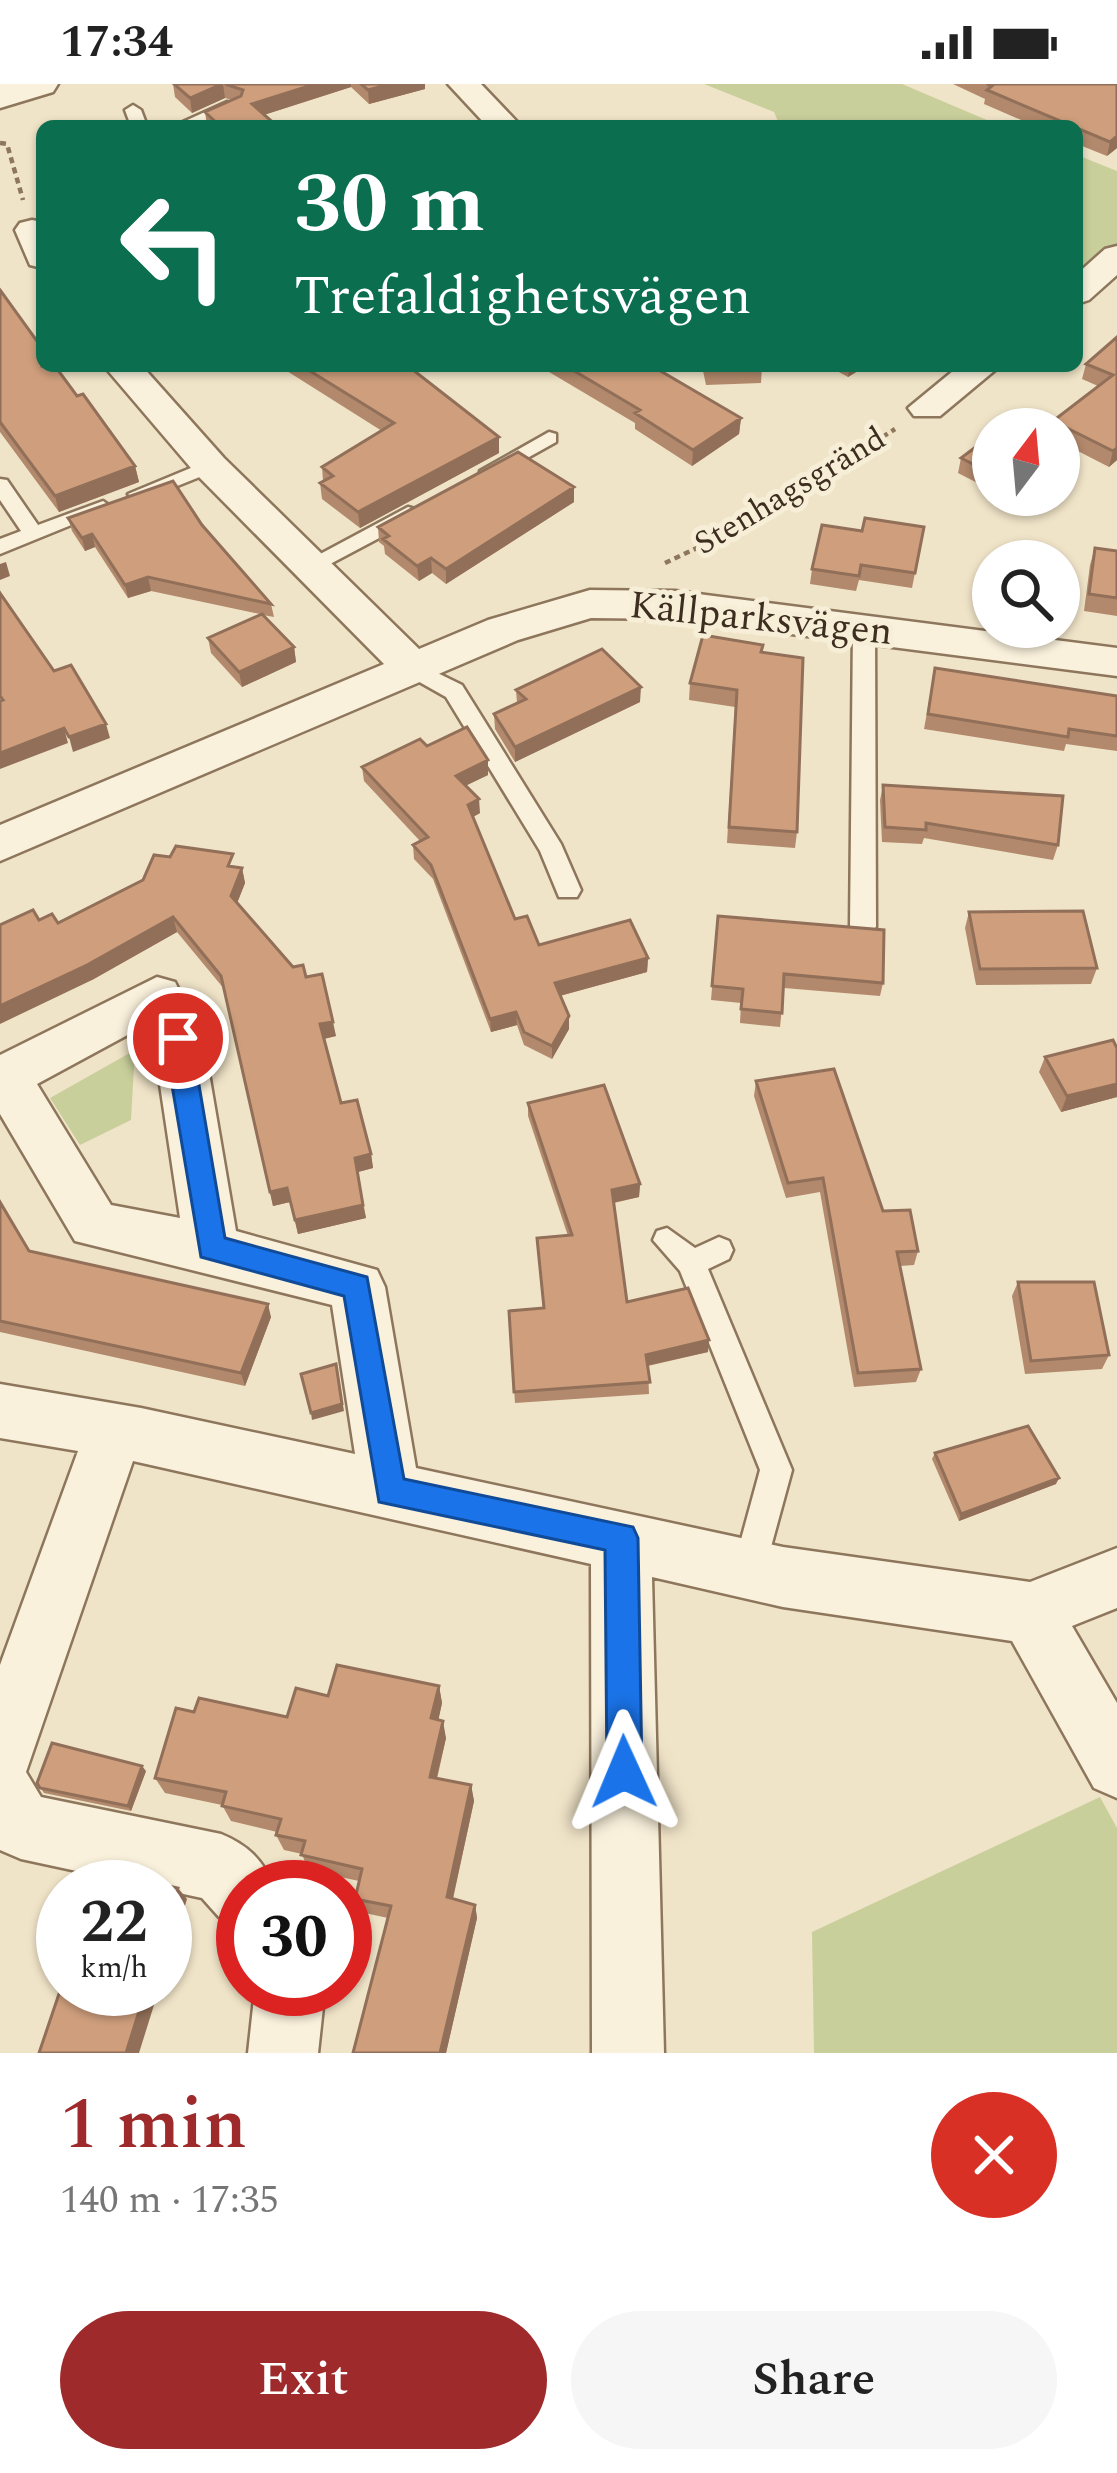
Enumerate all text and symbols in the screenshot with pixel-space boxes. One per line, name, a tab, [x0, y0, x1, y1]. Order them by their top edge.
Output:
text: 17:34	[60, 8, 173, 77]
text: 30 m	[294, 141, 485, 269]
icon: left	[96, 168, 252, 324]
text: Trefaldighetsvägen	[294, 256, 751, 338]
north arrow	[972, 408, 1080, 516]
map controls	[972, 408, 1080, 648]
street label: Stenhagsgränd	[684, 414, 896, 568]
button: search	[972, 540, 1080, 648]
street label: Källparksvägen	[627, 576, 895, 662]
pin	[127, 987, 229, 1089]
icon: arrive	[145, 1005, 211, 1071]
position arrow	[561, 1709, 687, 1835]
speed limit sign: 30	[216, 1860, 372, 2016]
text: 22	[80, 1877, 148, 1969]
text: km/h	[80, 1945, 148, 1991]
text: 1 min	[60, 2071, 247, 2180]
button: close	[931, 2092, 1057, 2218]
text: 140 m · 17:35	[60, 2171, 279, 2230]
button: Exit	[60, 2311, 547, 2449]
button: Share	[571, 2311, 1057, 2449]

